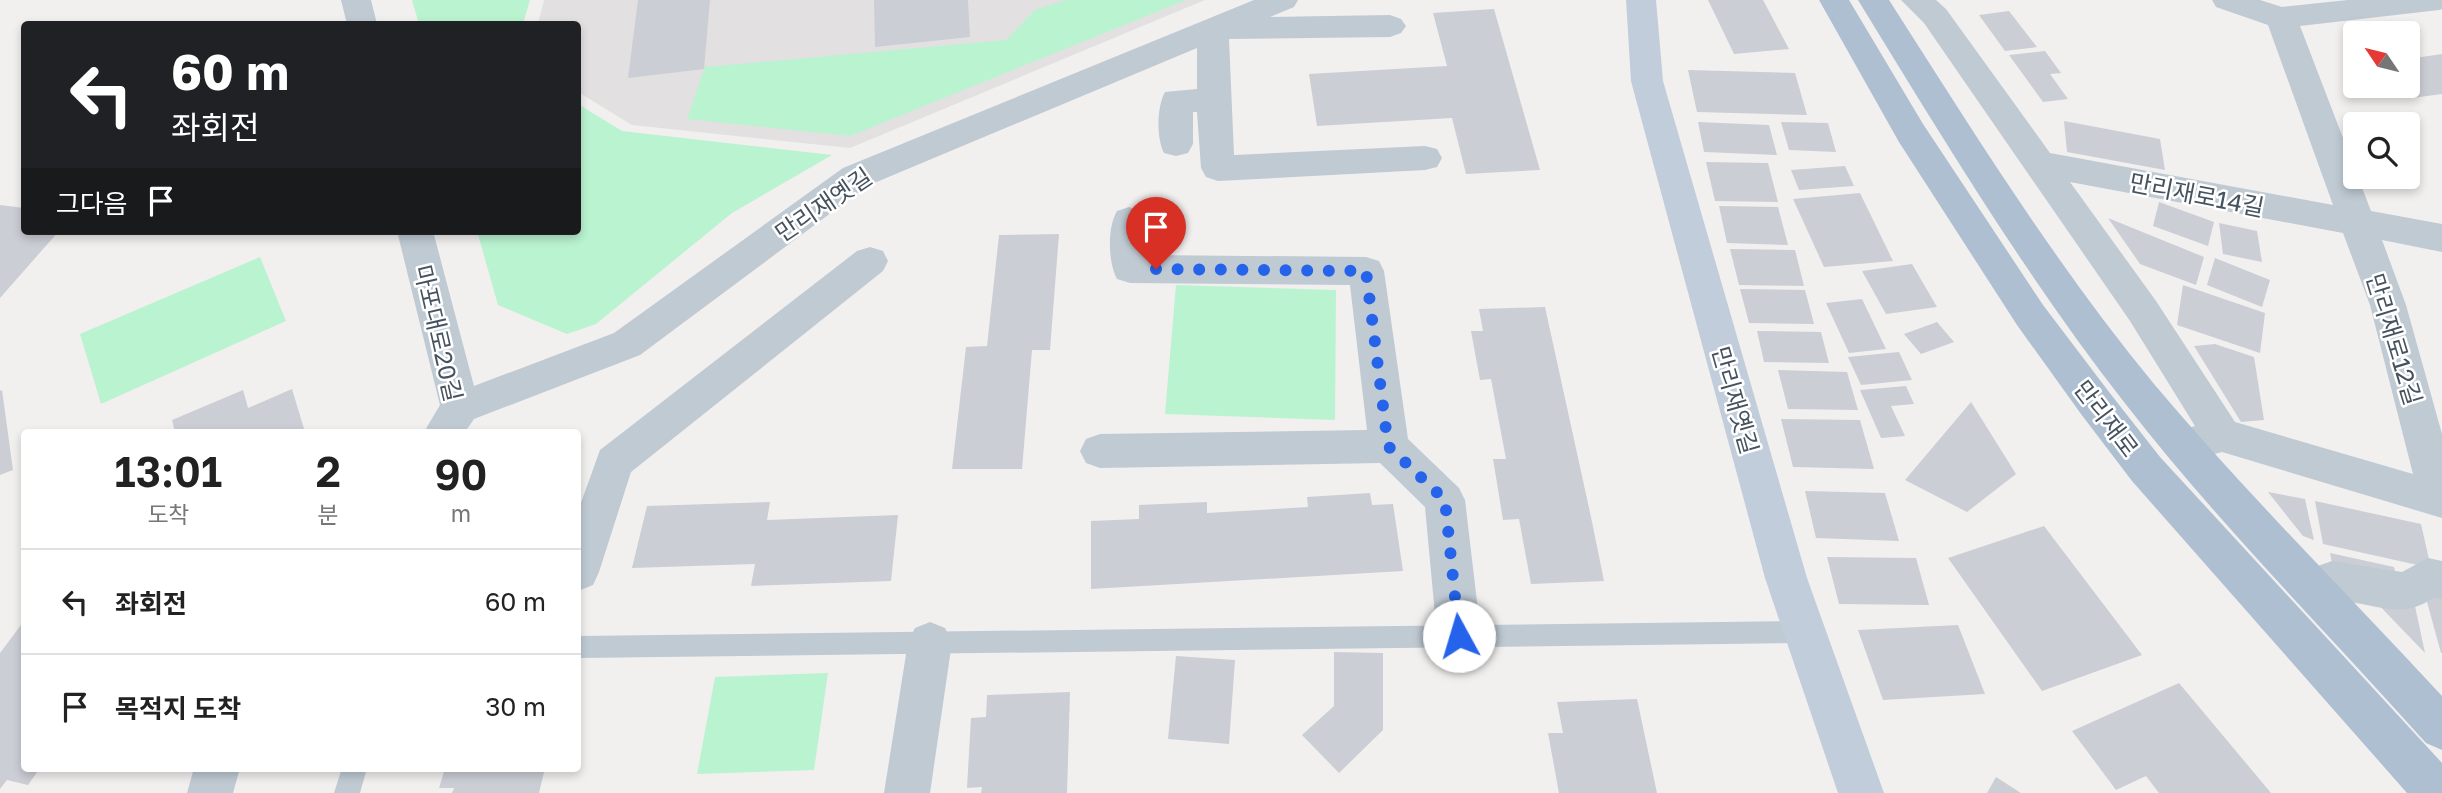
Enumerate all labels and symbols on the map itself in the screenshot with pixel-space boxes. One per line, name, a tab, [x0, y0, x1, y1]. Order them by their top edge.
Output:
north arrow	[2343, 21, 2420, 98]
street label: 만리재옛길	[769, 161, 877, 247]
street label: 만리재로14길	[2127, 167, 2267, 221]
pin	[1126, 197, 1186, 269]
street label: 마포대로20길	[409, 262, 469, 404]
street label: 만리재로12길	[2361, 270, 2429, 408]
street label: 만리재옛길	[1707, 343, 1765, 457]
street label: 만리재로	[2069, 374, 2145, 462]
position arrow	[1422, 599, 1496, 673]

